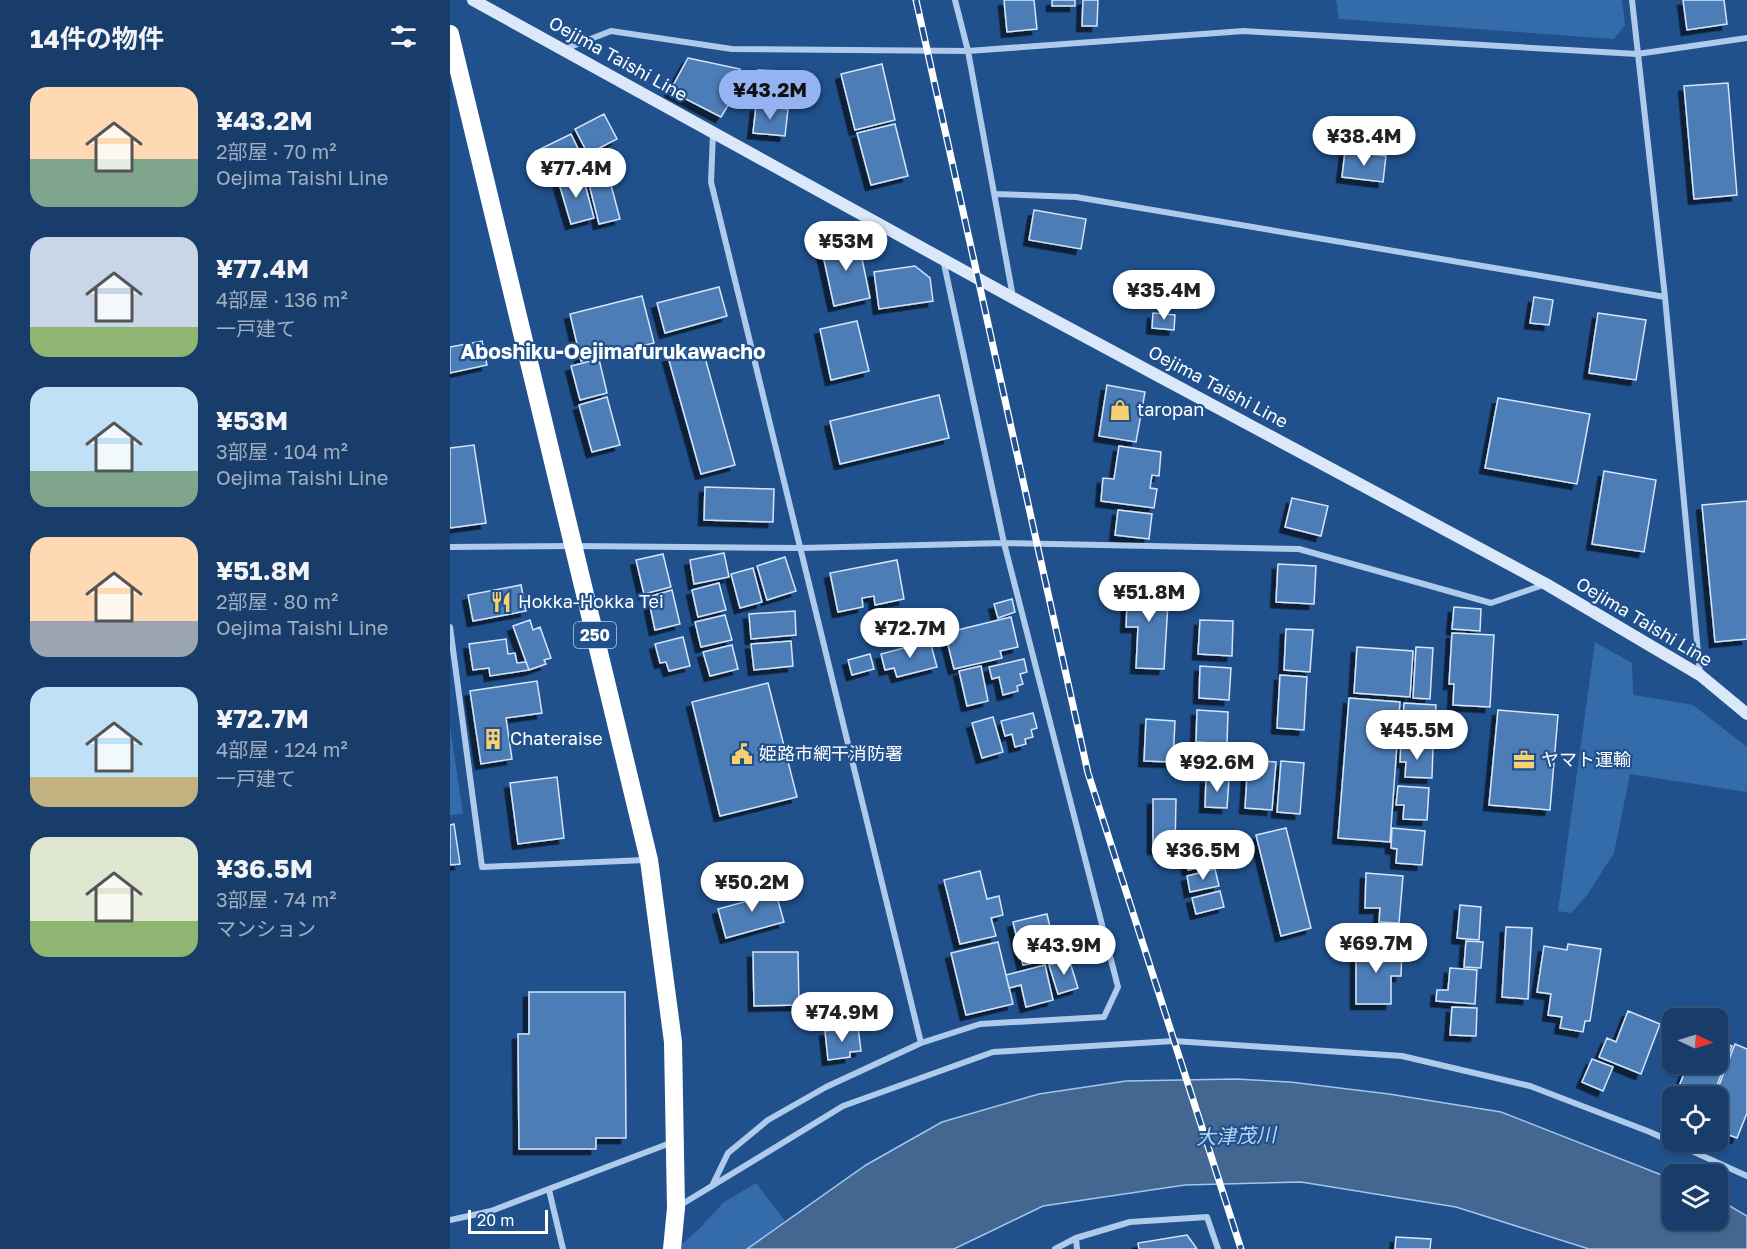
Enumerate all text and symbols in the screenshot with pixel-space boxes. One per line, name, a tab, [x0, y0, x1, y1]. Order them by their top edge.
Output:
street label: Oejima Taishi Line	[545, 11, 692, 105]
icon: filters	[387, 20, 420, 53]
text: 14件の物件	[30, 23, 164, 54]
pin: ¥43.2M	[721, 70, 819, 121]
text: ¥43.2M	[733, 77, 807, 101]
text: ¥43.2M	[216, 105, 313, 136]
icon: home	[78, 111, 150, 183]
pin: ¥38.4M	[1315, 116, 1413, 167]
text: ¥38.4M	[1327, 123, 1401, 147]
text: 2部屋 · 70 m²	[216, 139, 337, 163]
pin: ¥77.4M	[527, 148, 625, 199]
text: ¥77.4M	[540, 155, 612, 179]
text: Oejima Taishi Line	[216, 165, 388, 189]
pin: ¥53M	[810, 221, 882, 272]
text: ¥53M	[818, 228, 874, 252]
text: ¥77.4M	[216, 253, 309, 284]
icon: home	[78, 261, 150, 333]
pin: ¥35.4M	[1115, 270, 1213, 321]
text: ¥35.4M	[1127, 277, 1201, 301]
text: 4部屋 · 136 m²	[216, 287, 348, 311]
text: 一戸建て	[216, 316, 296, 340]
district label: Aboshiku-Oejimafurukawacho	[460, 338, 766, 364]
street label: Oejima Taishi Line	[1145, 340, 1292, 432]
shop icon: taropan	[1108, 398, 1132, 422]
place label: taropan	[1137, 398, 1204, 420]
text: ¥53M	[216, 405, 288, 436]
icon: home	[78, 411, 150, 483]
text: 3部屋 · 104 m²	[216, 439, 348, 463]
text: Oejima Taishi Line	[216, 465, 388, 489]
text: ¥51.8M	[216, 555, 311, 586]
icon: home	[78, 561, 150, 633]
pin: ¥51.8M	[1100, 572, 1198, 623]
street label: Oejima Taishi Line	[1572, 572, 1717, 671]
text: ¥51.8M	[1113, 579, 1185, 603]
text: 2部屋 · 80 m²	[216, 589, 338, 613]
restaurant icon: Hokka-Hokka Tei	[489, 590, 513, 614]
place label: Hokka-Hokka Tei	[518, 590, 664, 612]
pin: ¥72.7M	[861, 608, 959, 659]
text: Oejima Taishi Line	[216, 615, 388, 639]
text: ¥72.7M	[874, 615, 946, 639]
road number: 250	[574, 622, 616, 648]
text: ¥72.7M	[216, 703, 309, 734]
pin: ¥45.5M	[1368, 710, 1466, 761]
icon: home	[78, 711, 150, 783]
text: ¥45.5M	[1380, 717, 1454, 741]
building icon: Chateraise	[481, 727, 505, 751]
place label: Chateraise	[510, 727, 603, 749]
text: 4部屋 · 124 m²	[216, 737, 348, 761]
public building icon: 姫路市網干消防署	[730, 742, 754, 766]
place label: 姫路市網干消防署	[759, 742, 903, 764]
pin: ¥92.6M	[1168, 742, 1266, 793]
office icon: ヤマト運輸	[1512, 748, 1536, 772]
place label: ヤマト運輸	[1541, 748, 1631, 770]
text: ¥92.6M	[1180, 749, 1255, 773]
text: 一戸建て	[216, 766, 296, 790]
pin: ¥36.5M	[1154, 830, 1252, 881]
text: ¥36.5M	[1166, 837, 1240, 861]
text: ¥36.5M	[216, 853, 313, 884]
icon: home	[78, 861, 150, 933]
pin: ¥50.2M	[703, 862, 801, 913]
text: ¥50.2M	[715, 869, 789, 893]
text: 3部屋 · 74 m²	[216, 887, 336, 911]
text: マンション	[216, 916, 316, 940]
pin: ¥69.7M	[1327, 923, 1425, 974]
pin: ¥43.9M	[1015, 925, 1113, 976]
text: ¥69.7M	[1339, 930, 1413, 954]
text: ¥43.9M	[1027, 932, 1101, 956]
pin: ¥74.9M	[793, 992, 891, 1043]
text: ¥74.9M	[805, 999, 879, 1023]
north arrow	[1662, 1008, 1728, 1074]
map controls	[1662, 1008, 1728, 1230]
button: locate	[1662, 1086, 1728, 1152]
water label: 大津茂川	[1196, 1122, 1278, 1148]
button: layers	[1662, 1164, 1728, 1230]
scale bar	[468, 1207, 548, 1234]
text: 20 m	[477, 1210, 514, 1230]

